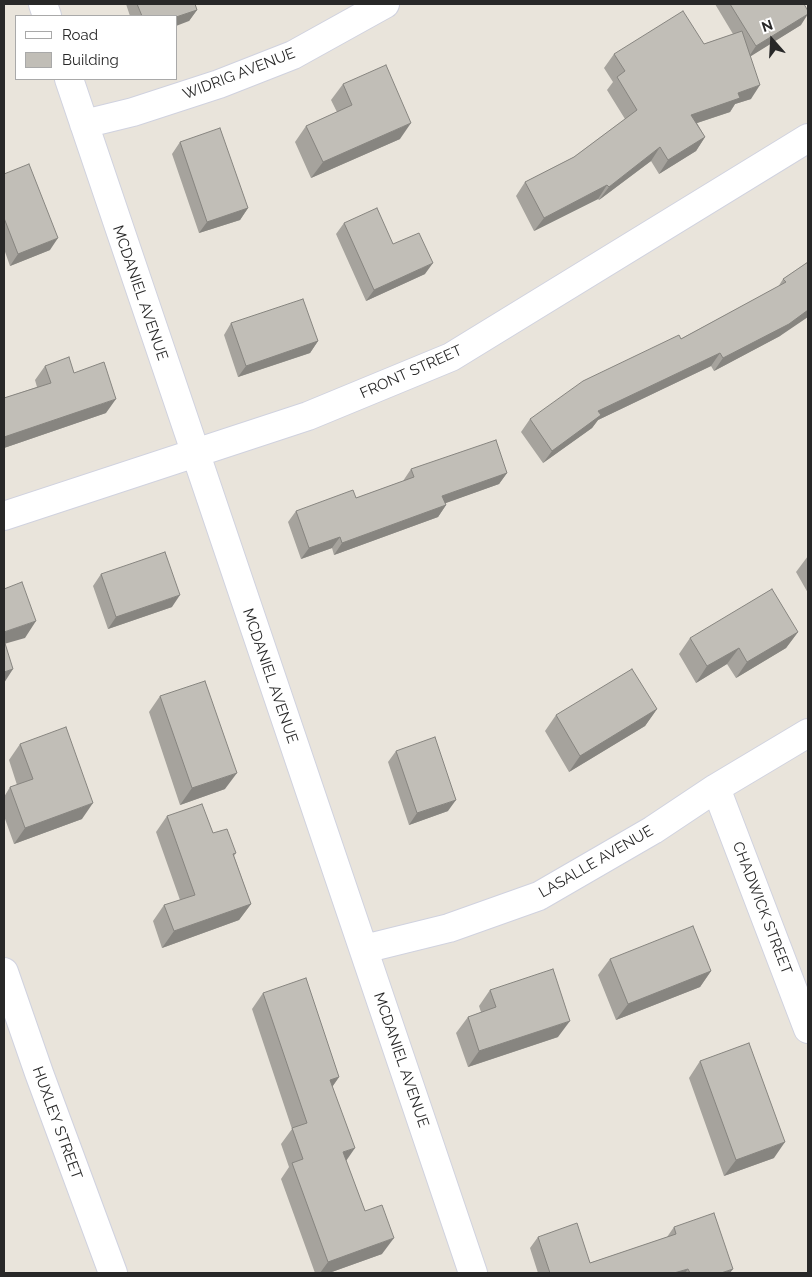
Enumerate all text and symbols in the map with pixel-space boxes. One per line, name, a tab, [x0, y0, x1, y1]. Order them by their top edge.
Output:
legend	[15, 15, 178, 80]
north arrow	[747, 15, 797, 65]
text: N	[759, 17, 775, 35]
text: Road	[62, 26, 98, 44]
street label: WIDRIG AVENUE	[180, 44, 298, 104]
text: Building	[62, 51, 119, 69]
street label: MCDANIEL AVENUE	[108, 223, 172, 363]
street label: FRONT STREET	[357, 341, 465, 403]
street label: MCDANIEL AVENUE	[238, 606, 302, 746]
street label: LASALLE AVENUE	[536, 822, 656, 902]
street label: CHADWICK STREET	[728, 839, 796, 977]
street label: MCDANIEL AVENUE	[369, 990, 433, 1130]
street label: HUXLEY STREET	[28, 1064, 86, 1182]

